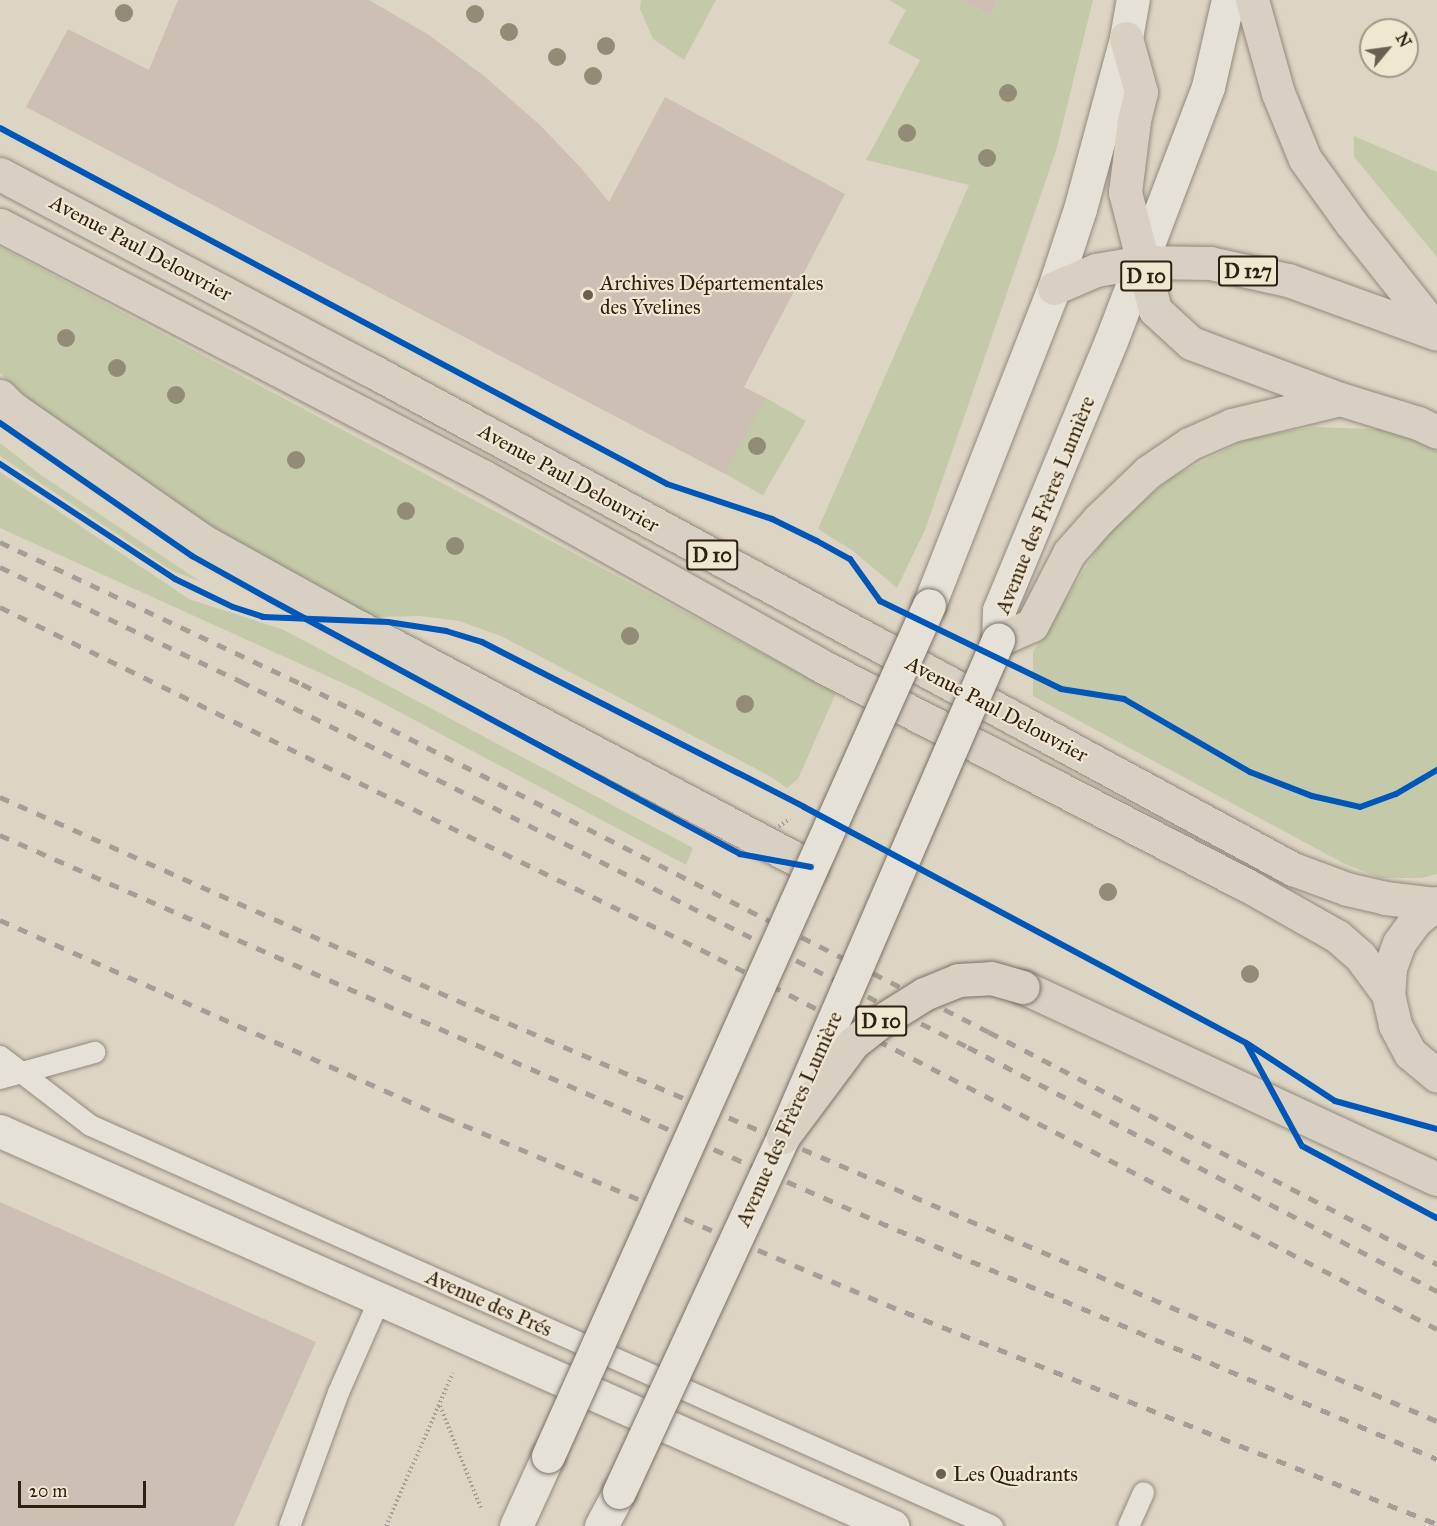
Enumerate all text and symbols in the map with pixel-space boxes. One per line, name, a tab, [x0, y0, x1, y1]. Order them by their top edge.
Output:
north arrow	[1359, 18, 1419, 78]
text: N	[1392, 29, 1415, 51]
street label: Avenue Paul Delouvrier	[46, 189, 236, 307]
road number: D 127	[1218, 254, 1278, 288]
road number: D 10	[1119, 259, 1173, 293]
place label: Archives Départementales des Yvelines	[600, 270, 823, 320]
marker: Archives Départementales des Yvelines	[581, 288, 595, 302]
street label: Avenue des Frères Lumière	[990, 392, 1100, 618]
street label: Avenue Paul Delouvrier	[474, 418, 664, 538]
road number: D 10	[685, 538, 739, 572]
street label: Avenue Paul Delouvrier	[902, 650, 1092, 768]
road number: D 10	[854, 1004, 908, 1038]
street label: Avenue des Frères Lumière	[730, 1008, 848, 1230]
street label: Avenue des Prés	[422, 1264, 556, 1342]
place label: Les Quadrants	[953, 1461, 1078, 1487]
marker: Les Quadrants	[934, 1467, 948, 1481]
scale bar	[21, 1469, 148, 1507]
text: 20 m	[29, 1480, 67, 1502]

